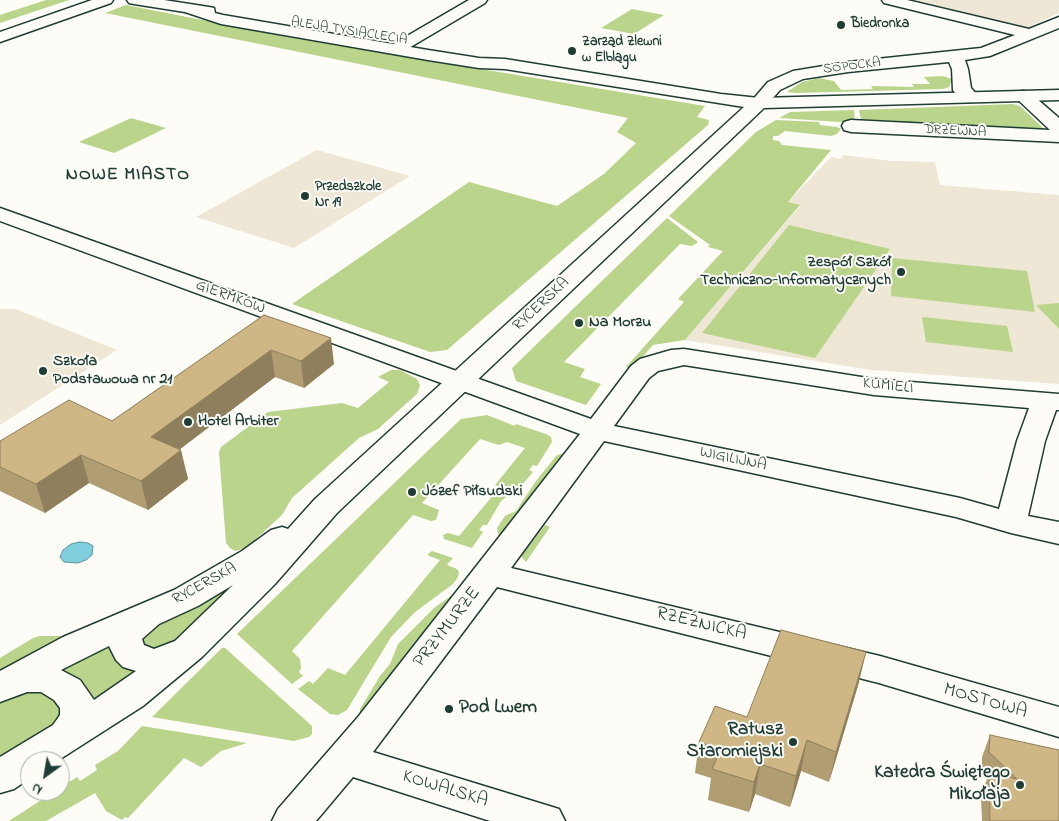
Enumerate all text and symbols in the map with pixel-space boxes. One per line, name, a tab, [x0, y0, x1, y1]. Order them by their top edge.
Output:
street label: ALEJA TYSIĄCLECIA	[290, 15, 408, 49]
place label: Biedronka	[851, 17, 909, 33]
marker: Biedronka	[835, 19, 847, 31]
place label: Zarząd Zlewni w Elblągu	[582, 35, 662, 68]
marker: Zarząd Zlewni w Elblągu	[566, 45, 578, 57]
street label: SOPOCKA	[822, 55, 882, 79]
street label: DRZEWNA	[923, 122, 987, 142]
district label: NOWE MIASTO	[64, 165, 192, 187]
place label: Przedszkole Nr 19	[315, 180, 381, 212]
marker: Przedszkole Nr 19	[299, 190, 311, 202]
place label: Zespół Szkół Techniczno-Informatycznych	[700, 253, 891, 291]
marker: Zespół Szkół Techniczno-Informatycznych	[895, 266, 907, 278]
street label: RYCERSKA	[510, 274, 574, 336]
street label: GIERMKÓW	[193, 277, 267, 319]
place label: Na Morzu	[589, 313, 651, 333]
marker: Na Morzu	[573, 317, 585, 329]
place label: Szkoła Podstawowa nr 21	[53, 352, 172, 390]
marker: Szkoła Podstawowa nr 21	[37, 365, 49, 377]
street label: KUMIELI	[862, 375, 914, 399]
place label: Hotel Arbiter	[198, 412, 278, 432]
marker: Hotel Arbiter	[182, 416, 194, 428]
street label: WIGILIJNA	[698, 444, 768, 476]
place label: Józef Piłsudski	[422, 482, 523, 502]
marker: Józef Piłsudski	[406, 486, 418, 498]
street label: RYCERSKA	[170, 560, 240, 610]
street label: PRZYMURZE	[409, 583, 487, 673]
street label: RZEŹNICKA	[653, 603, 749, 647]
street label: MOSTOWA	[941, 679, 1029, 725]
place label: Pod Lwem	[459, 698, 537, 720]
marker: Pod Lwem	[443, 703, 455, 715]
place label: Ratusz Staromiejski	[686, 720, 783, 764]
marker: Ratusz Staromiejski	[787, 736, 799, 748]
north arrow	[20, 751, 70, 801]
place label: Katedra Świętego Mikołaja	[874, 763, 1010, 807]
street label: KOWALSKA	[399, 766, 491, 814]
text: N	[28, 777, 47, 800]
marker: Katedra Świętego Mikołaja	[1014, 779, 1026, 791]

